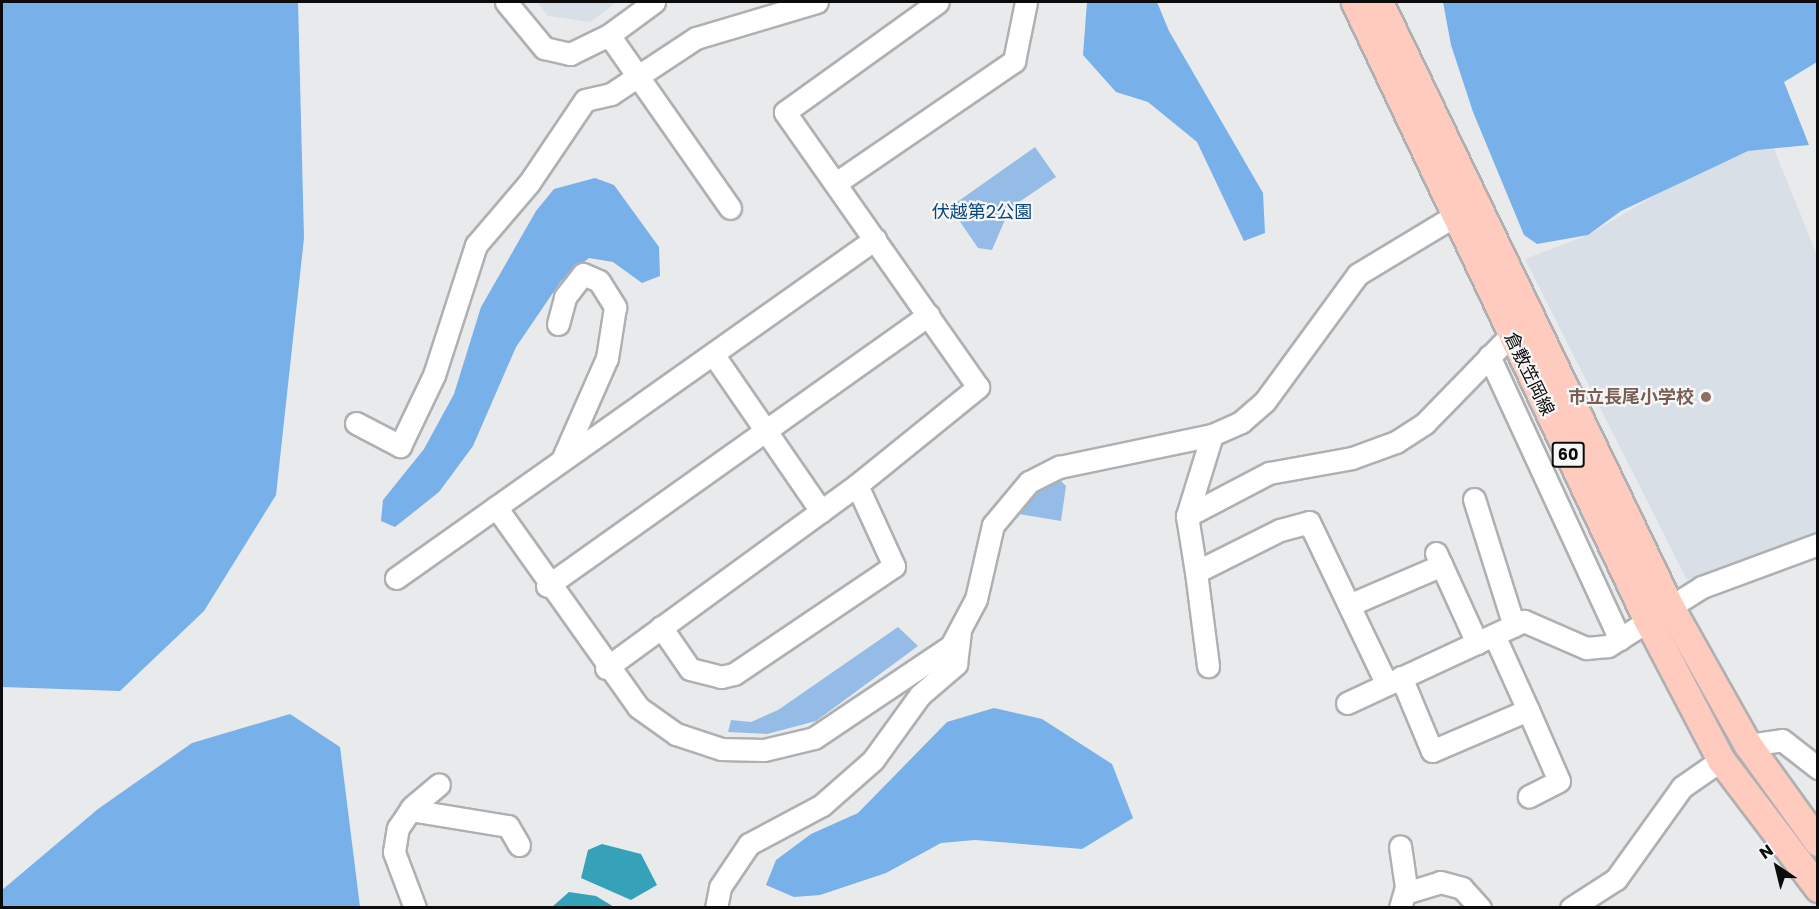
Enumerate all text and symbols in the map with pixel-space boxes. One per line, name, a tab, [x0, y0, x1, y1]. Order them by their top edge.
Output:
park label: 伏越第2公園	[932, 201, 1032, 223]
street label: 倉敷笠岡線	[1500, 329, 1558, 419]
place label: 市立長尾小学校	[1568, 386, 1694, 408]
marker: 市立長尾小学校	[1699, 390, 1713, 404]
road number: 60	[1552, 442, 1584, 468]
north arrow	[1747, 837, 1807, 897]
text: N	[1755, 839, 1778, 865]

